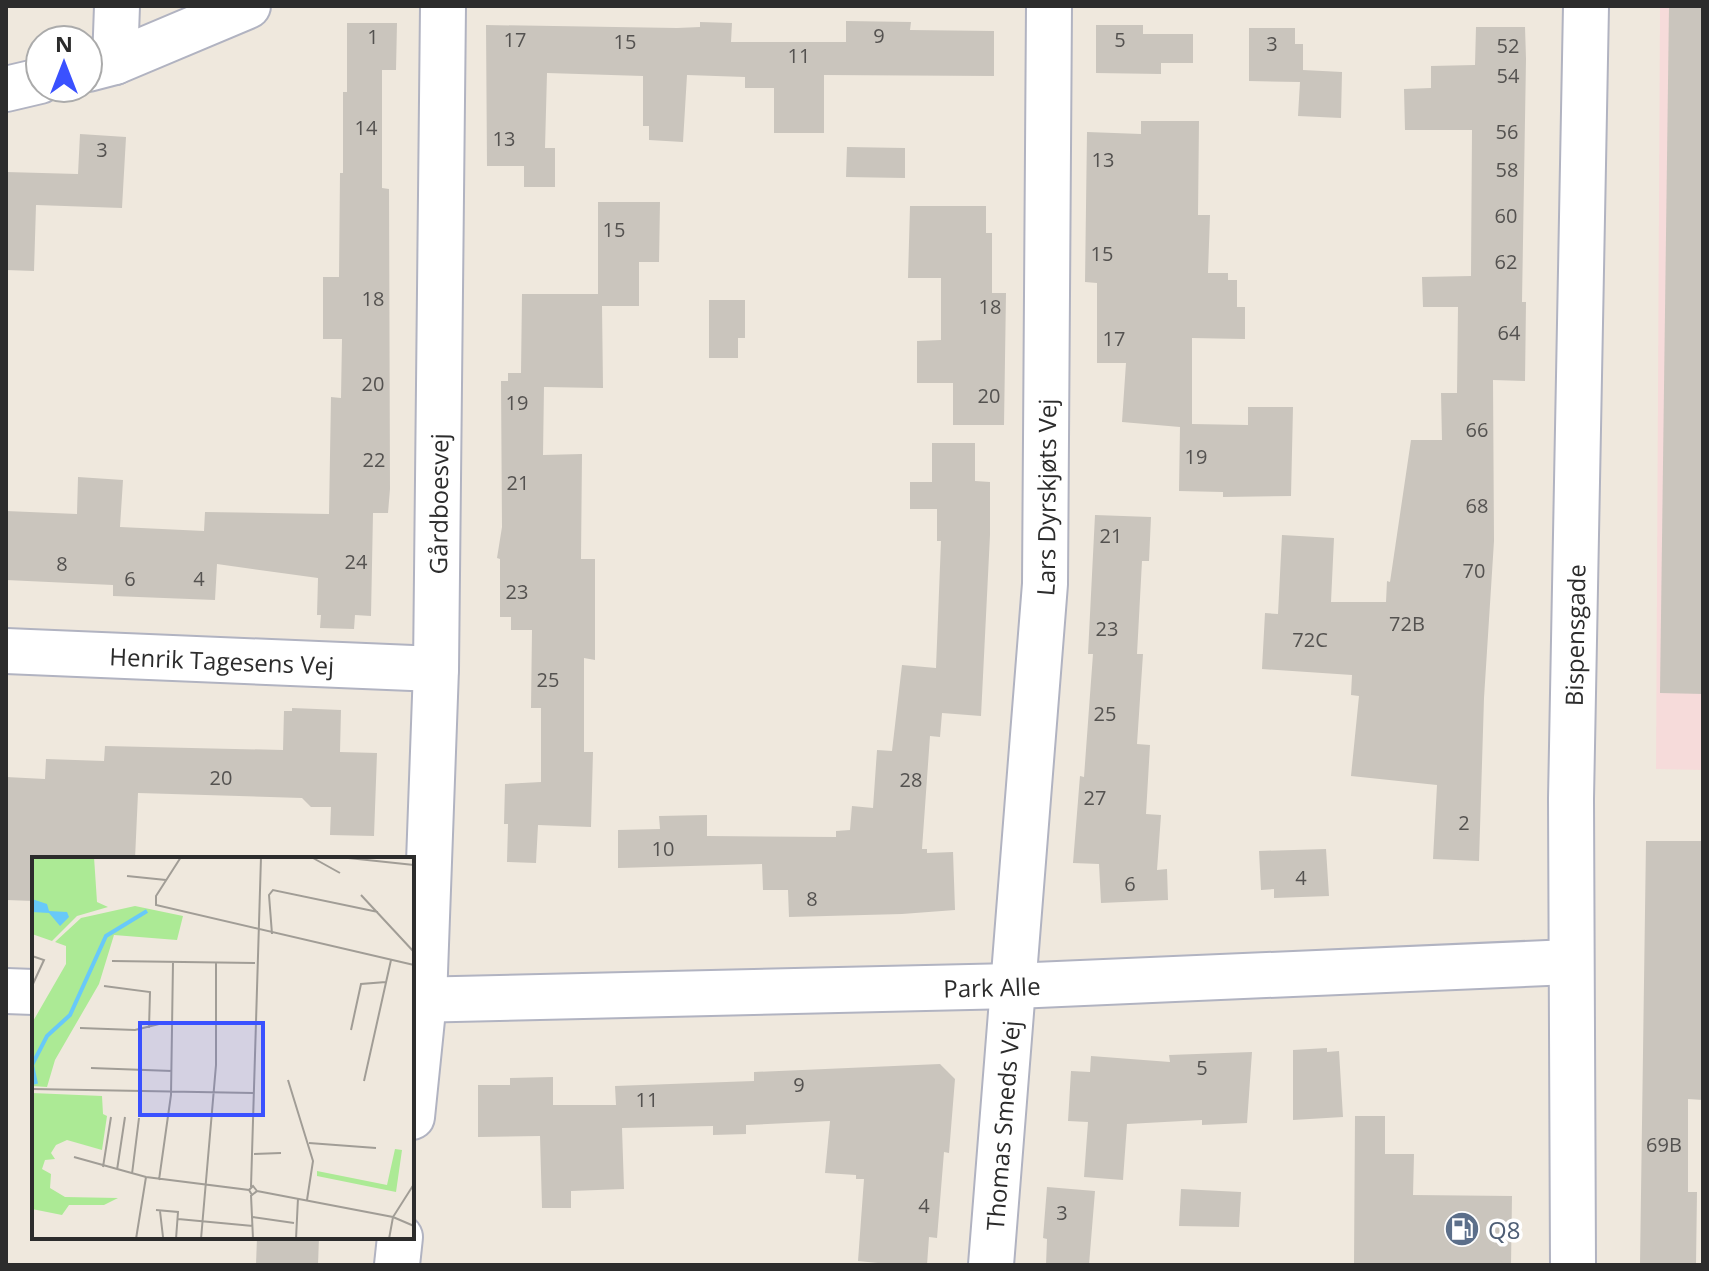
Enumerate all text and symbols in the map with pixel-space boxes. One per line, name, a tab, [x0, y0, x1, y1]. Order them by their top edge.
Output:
house number: 9	[873, 22, 885, 49]
house number: 1	[367, 23, 379, 50]
north arrow	[24, 24, 104, 104]
house number: 17	[504, 26, 526, 53]
house number: 5	[1114, 26, 1126, 53]
text: N	[55, 28, 73, 58]
house number: 15	[614, 28, 636, 55]
house number: 3	[1266, 30, 1278, 57]
house number: 52	[1497, 32, 1519, 59]
house number: 11	[788, 42, 810, 69]
house number: 54	[1497, 62, 1520, 89]
house number: 14	[355, 114, 378, 141]
house number: 56	[1496, 118, 1518, 145]
house number: 13	[493, 125, 515, 152]
house number: 3	[96, 136, 108, 163]
house number: 13	[1092, 146, 1114, 173]
house number: 58	[1496, 156, 1518, 183]
house number: 60	[1495, 202, 1517, 229]
house number: 15	[603, 216, 625, 243]
house number: 15	[1091, 240, 1113, 267]
house number: 62	[1495, 248, 1517, 275]
house number: 18	[362, 285, 384, 312]
house number: 18	[979, 293, 1001, 320]
house number: 64	[1498, 319, 1521, 346]
house number: 17	[1103, 325, 1125, 352]
house number: 20	[362, 370, 384, 397]
house number: 20	[978, 382, 1000, 409]
house number: 19	[506, 389, 528, 416]
street label: Lars Dyrskjøts Vej	[1028, 398, 1063, 597]
house number: 66	[1466, 416, 1488, 443]
street label: Gårdboesvej	[421, 433, 455, 574]
house number: 19	[1185, 443, 1207, 470]
house number: 22	[363, 446, 385, 473]
house number: 21	[507, 469, 529, 496]
house number: 68	[1466, 492, 1488, 519]
house number: 21	[1100, 522, 1122, 549]
house number: 24	[345, 548, 368, 575]
house number: 8	[56, 550, 68, 577]
house number: 70	[1463, 557, 1485, 584]
street label: Bispensgade	[1556, 564, 1592, 706]
house number: 6	[124, 565, 136, 592]
house number: 4	[193, 565, 205, 592]
house number: 23	[506, 578, 528, 605]
house number: 72B	[1389, 610, 1425, 637]
house number: 23	[1096, 615, 1118, 642]
house number: 72C	[1292, 626, 1328, 653]
street label: Henrik Tagesens Vej	[109, 639, 335, 681]
house number: 25	[537, 666, 559, 693]
house number: 25	[1094, 700, 1116, 727]
house number: 20	[210, 764, 232, 791]
house number: 28	[900, 766, 922, 793]
house number: 27	[1084, 784, 1106, 811]
house number: 2	[1458, 809, 1470, 836]
house number: 10	[652, 835, 674, 862]
inset map	[32, 857, 414, 1239]
house number: 4	[1295, 864, 1307, 891]
house number: 6	[1124, 870, 1136, 897]
house number: 8	[806, 885, 818, 912]
street label: Park Alle	[943, 968, 1041, 1004]
street label: Thomas Smeds Vej	[977, 1019, 1027, 1232]
house number: 5	[1196, 1054, 1208, 1081]
house number: 9	[793, 1071, 805, 1098]
house number: 11	[636, 1086, 658, 1113]
house number: 69B	[1646, 1131, 1682, 1158]
house number: 4	[918, 1192, 930, 1219]
house number: 3	[1056, 1199, 1068, 1226]
fuel station icon: Q8	[1443, 1210, 1481, 1248]
place label: Q8	[1488, 1213, 1520, 1246]

